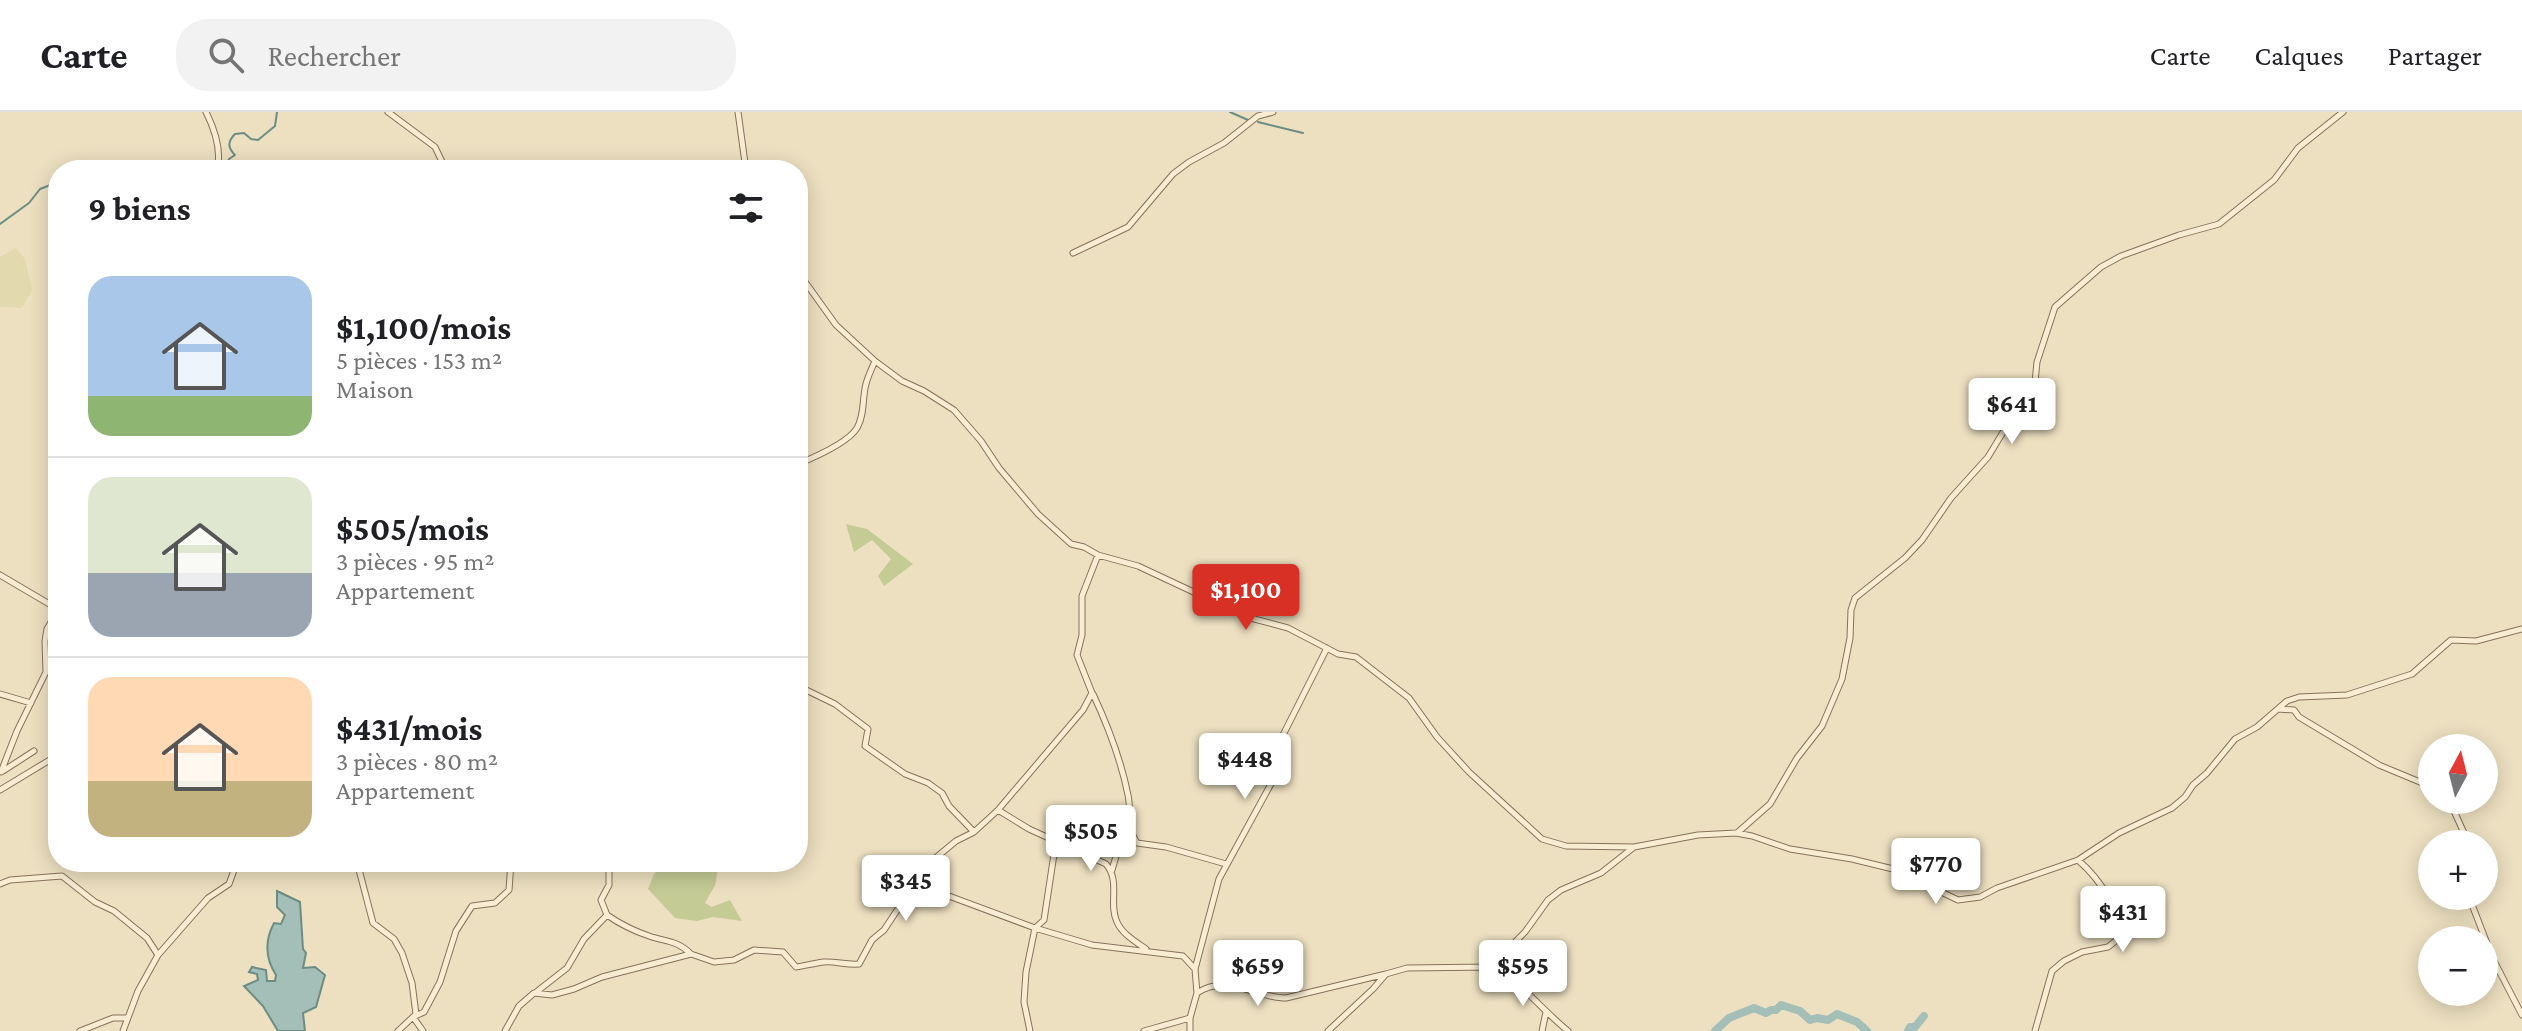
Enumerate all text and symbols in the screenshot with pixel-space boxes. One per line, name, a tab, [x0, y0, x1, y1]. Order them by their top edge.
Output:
search box	[176, 19, 736, 91]
icon: search	[204, 33, 248, 77]
text: Carte	[40, 34, 128, 76]
text: Rechercher	[268, 39, 401, 72]
text: Carte	[2150, 40, 2211, 71]
text: Calques	[2255, 40, 2344, 71]
text: Partager	[2388, 40, 2482, 71]
icon: filters	[724, 186, 768, 230]
text: 9 biens	[88, 190, 191, 227]
icon: home	[152, 308, 248, 404]
text: $1,100/mois	[336, 309, 511, 346]
text: 5 pièces · 153 m²	[336, 346, 502, 375]
text: Maison	[336, 375, 414, 404]
pin: $641	[1965, 378, 2059, 446]
text: $641	[1987, 389, 2037, 418]
icon: home	[152, 509, 248, 605]
text: $505/mois	[336, 510, 489, 547]
text: 3 pièces · 95 m²	[336, 547, 495, 576]
pin: $1,100	[1181, 564, 1311, 632]
text: $1,100	[1210, 575, 1282, 604]
text: Appartement	[336, 576, 474, 605]
icon: home	[152, 709, 248, 805]
text: $431/mois	[336, 710, 482, 747]
pin: $448	[1198, 733, 1292, 801]
north arrow	[2418, 734, 2498, 814]
map controls	[2418, 734, 2498, 1006]
text: $448	[1217, 744, 1273, 773]
text: 3 pièces · 80 m²	[336, 747, 498, 776]
text: Appartement	[336, 776, 474, 805]
pin: $505	[1044, 805, 1138, 873]
text: $505	[1064, 816, 1118, 845]
button: +	[2418, 830, 2498, 910]
pin: $770	[1889, 838, 1983, 906]
text: $770	[1909, 849, 1963, 878]
pin: $345	[859, 855, 953, 923]
text: $345	[880, 866, 932, 895]
pin: $431	[2076, 886, 2170, 954]
text: $431	[2098, 897, 2148, 926]
button: −	[2418, 926, 2498, 1006]
pin: $659	[1211, 940, 1305, 1008]
pin: $595	[1476, 940, 1570, 1008]
text: $659	[1231, 951, 1285, 980]
text: $595	[1497, 951, 1549, 980]

